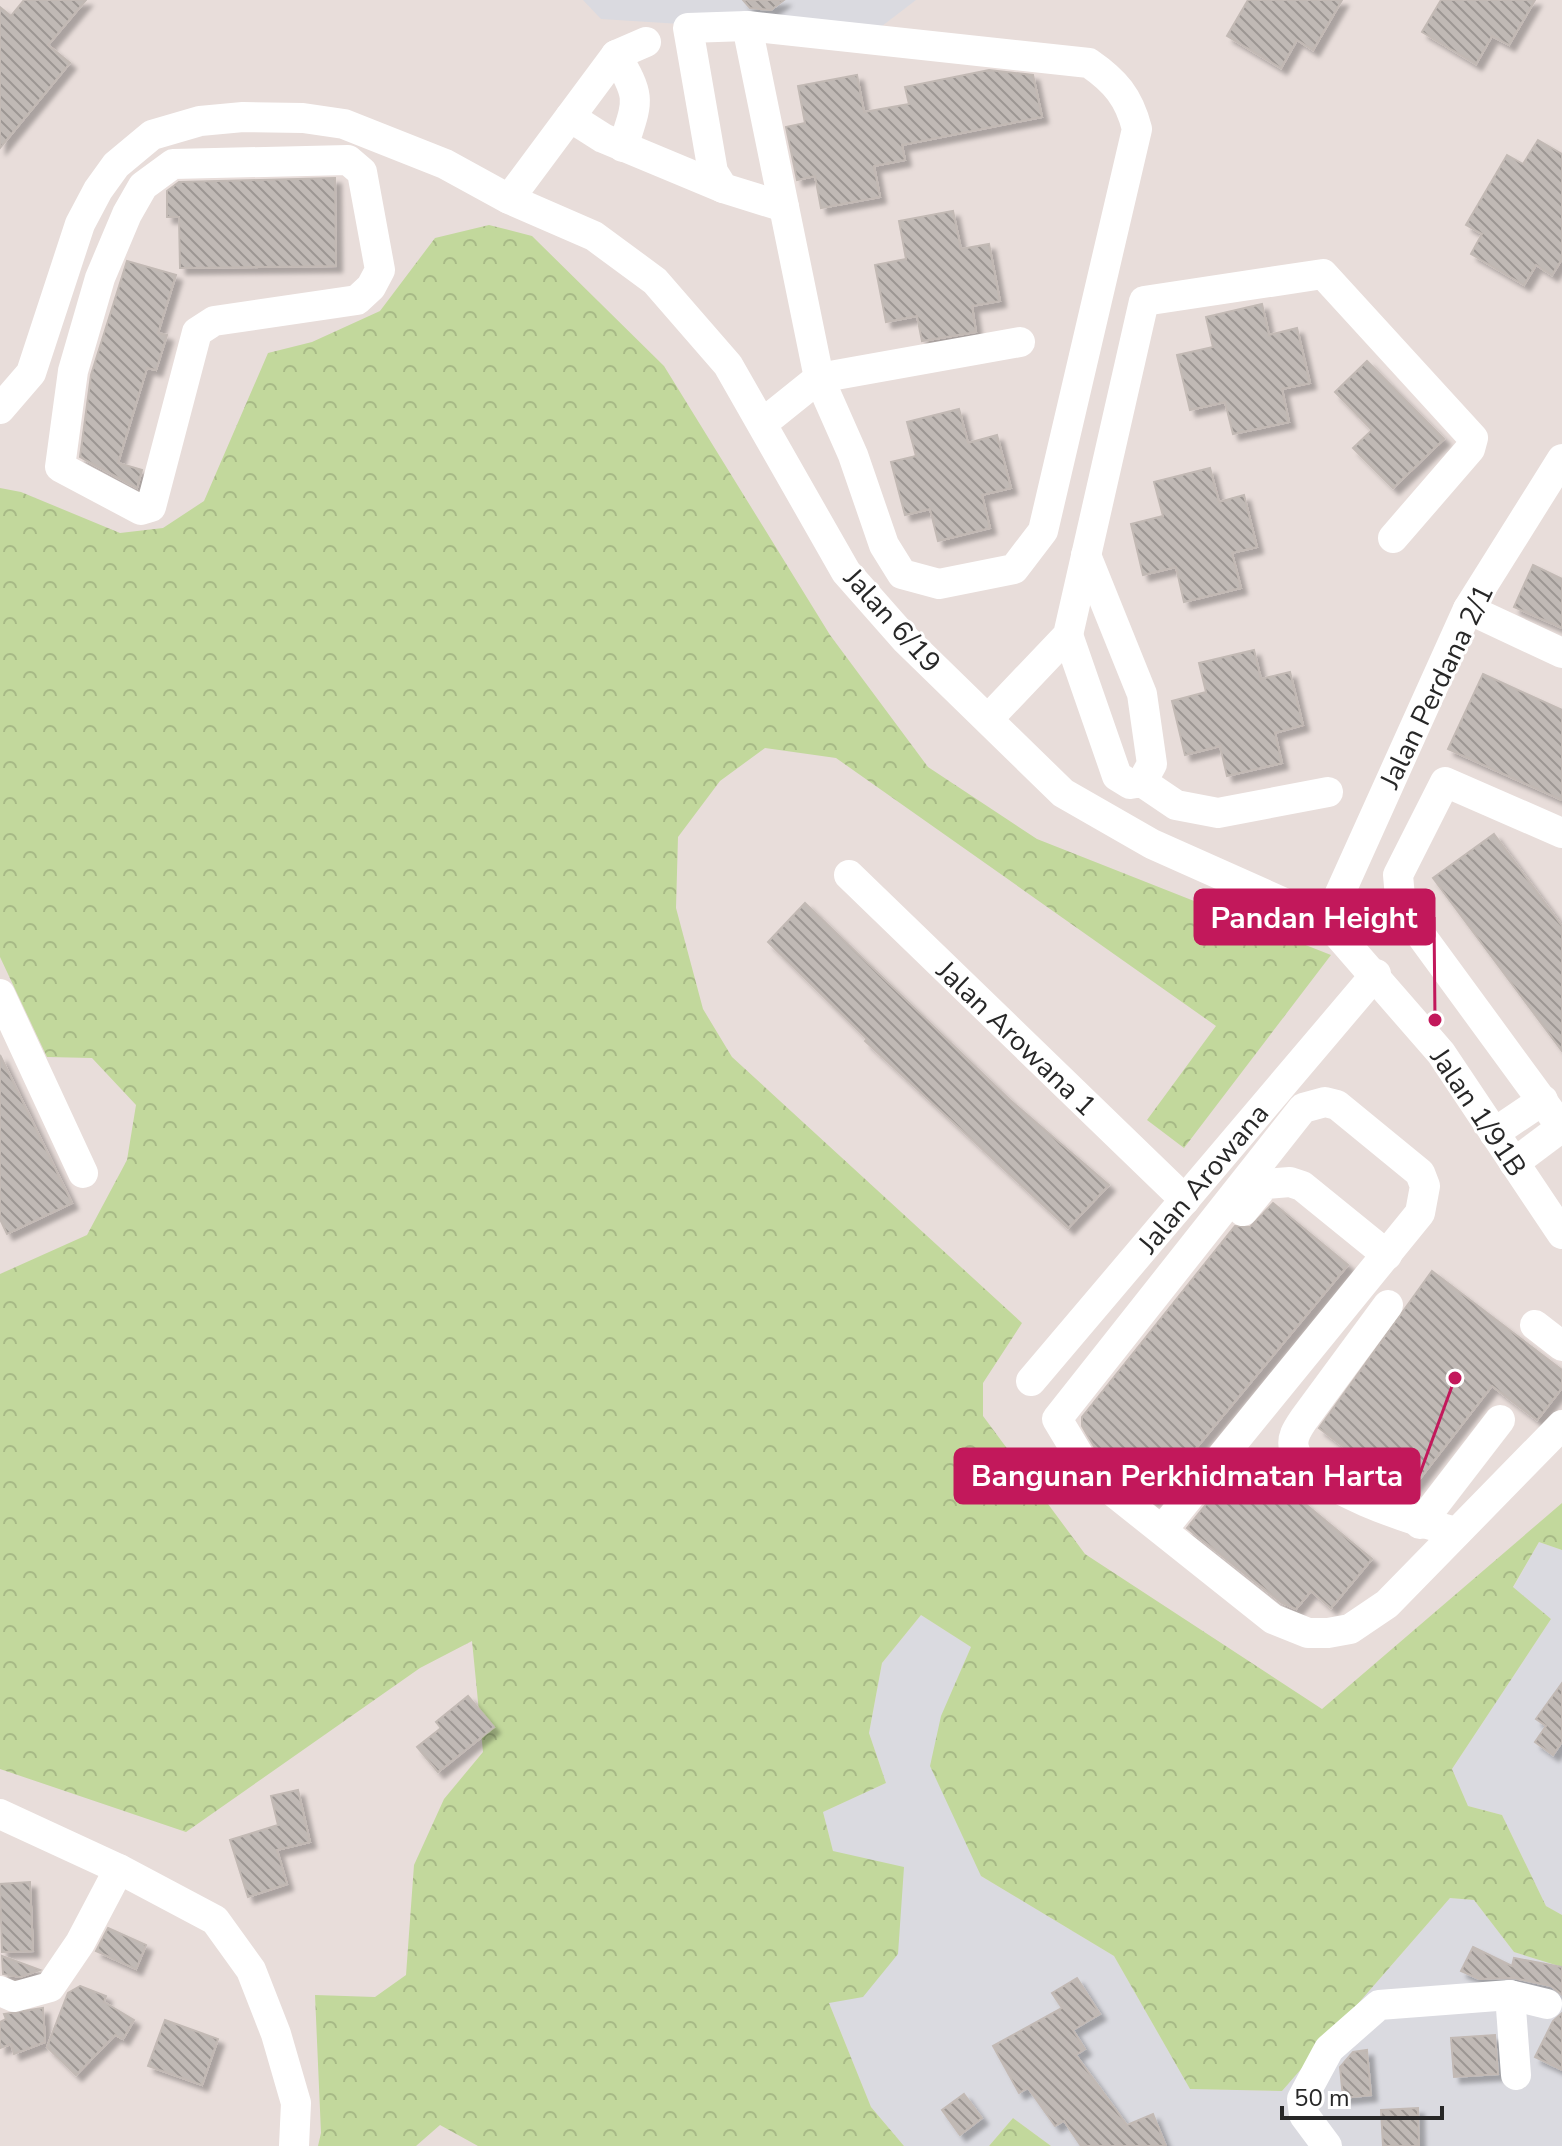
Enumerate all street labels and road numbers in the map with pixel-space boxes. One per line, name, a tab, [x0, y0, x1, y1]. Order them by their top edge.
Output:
street label: Jalan 6/19	[834, 559, 949, 681]
street label: Jalan Perdana 2/1	[1371, 578, 1503, 796]
street label: Jalan Arowana 1	[927, 952, 1105, 1125]
street label: Jalan 1/91B	[1421, 1040, 1535, 1184]
street label: Jalan Arowana	[1129, 1096, 1278, 1262]

